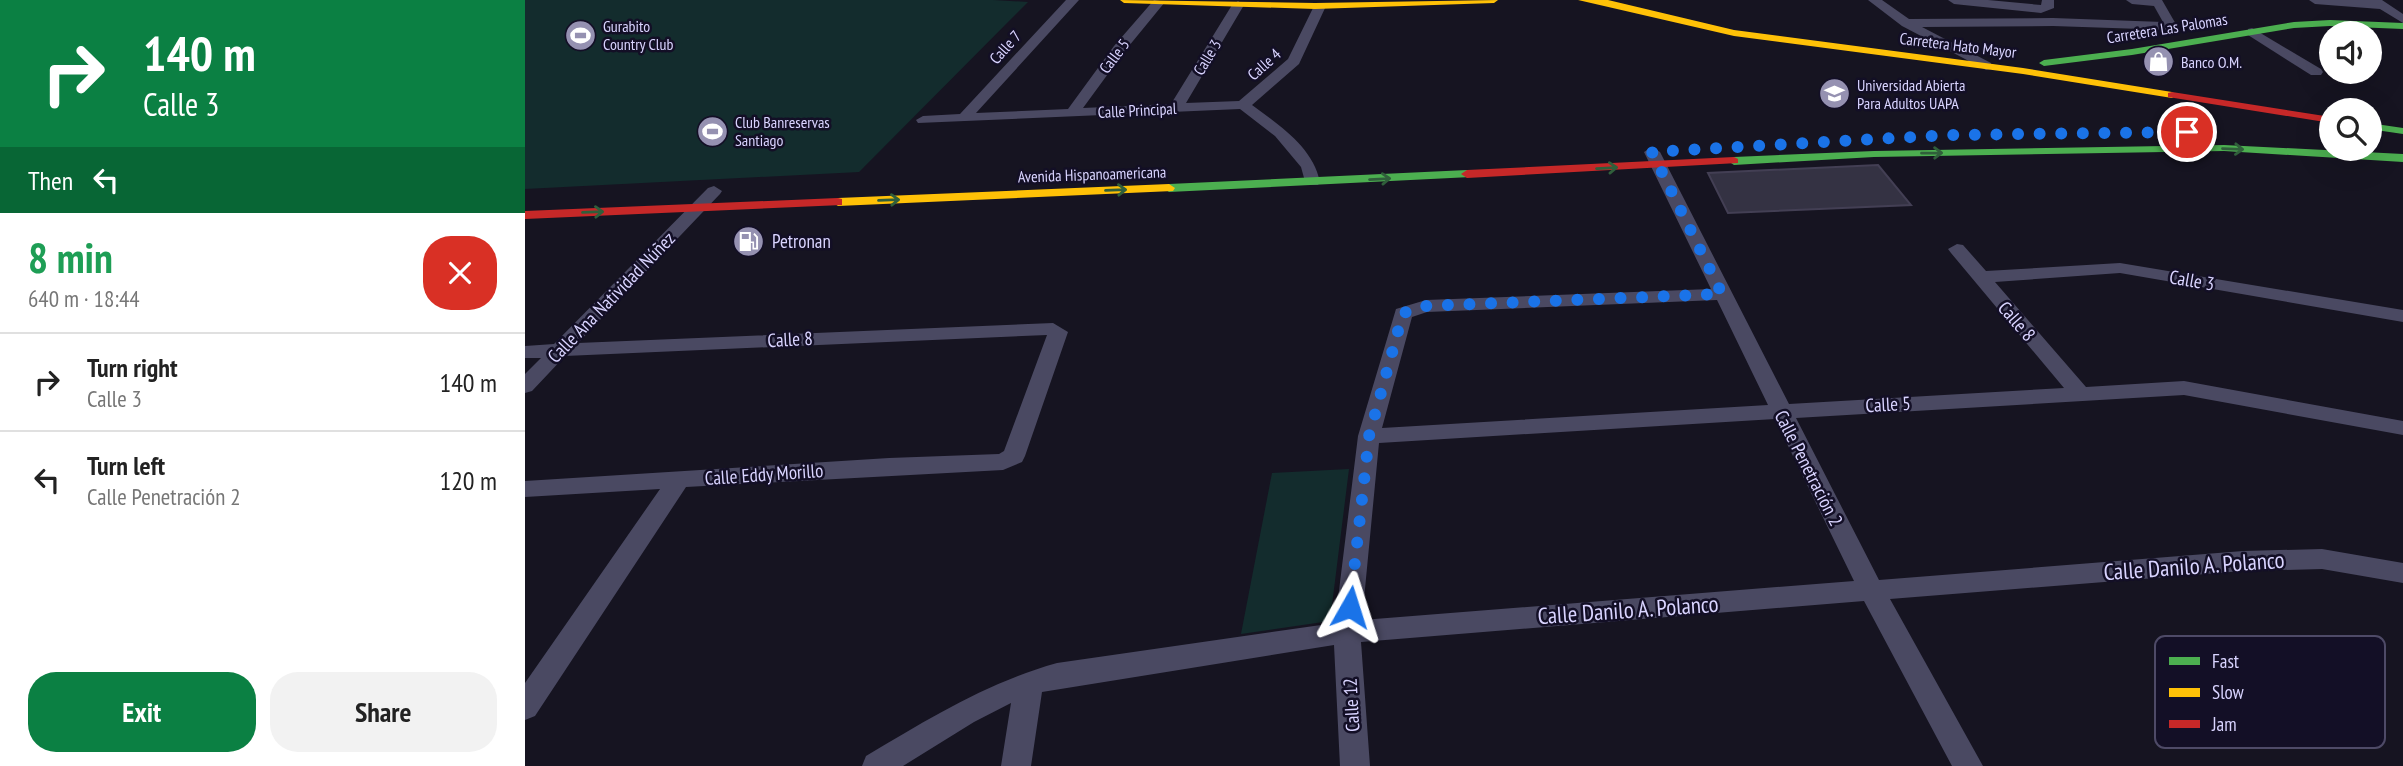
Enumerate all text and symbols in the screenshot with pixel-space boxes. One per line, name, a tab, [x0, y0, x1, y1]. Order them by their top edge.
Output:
street label: Carretera Las Palomas	[2105, 9, 2229, 47]
place label: Gurabito Country Club	[603, 16, 673, 54]
sports icon: Gurabito Country Club	[563, 18, 597, 52]
text: 140 m	[143, 21, 256, 85]
map controls	[2319, 21, 2382, 161]
button: sound	[2319, 21, 2382, 84]
street label: Calle 7	[985, 26, 1025, 68]
icon: right	[28, 28, 119, 119]
street label: Carretera Hato Mayor	[1899, 28, 2018, 62]
street label: Calle 5	[1095, 35, 1133, 77]
street label: Calle 3	[1189, 35, 1225, 79]
street label: Calle 4	[1243, 44, 1285, 84]
shop icon: Banco O.M.	[2141, 45, 2175, 79]
place label: Banco O.M.	[2181, 52, 2242, 72]
place label: Universidad Abierta Para Adultos UAPA	[1857, 75, 1965, 113]
school or university icon: Universidad Abierta Para Adultos UAPA	[1817, 77, 1851, 111]
text: Calle 3	[143, 83, 219, 125]
street label: Calle Principal	[1097, 98, 1177, 122]
button: search	[2319, 98, 2382, 161]
pin	[2157, 102, 2217, 162]
place label: Club Banreservas Santiago	[735, 112, 830, 150]
icon: arrive	[2168, 113, 2206, 151]
sports icon: Club Banreservas Santiago	[695, 114, 729, 148]
one-way arrow	[2221, 142, 2244, 155]
one-way arrow	[1920, 147, 1943, 160]
icon: left	[87, 161, 125, 199]
street label: Avenida Hispanoamericana	[1017, 161, 1167, 187]
one-way arrow	[1595, 162, 1618, 175]
text: Then	[28, 164, 73, 197]
one-way arrow	[1368, 172, 1390, 185]
one-way arrow	[1105, 184, 1128, 197]
one-way arrow	[877, 194, 900, 207]
one-way arrow	[581, 206, 604, 219]
fuel station icon: Petronan	[732, 224, 766, 258]
street label: Calle Ana Natividad Núñez	[542, 226, 680, 368]
place label: Petronan	[772, 229, 831, 253]
text: 8 min	[28, 230, 113, 285]
button: close	[423, 236, 497, 310]
street label: Calle 3	[2168, 264, 2216, 296]
text: 640 m · 18:44	[28, 284, 140, 313]
street label: Calle 8	[1993, 296, 2041, 346]
street label: Calle 8	[767, 326, 813, 352]
text: Turn right	[87, 351, 178, 384]
icon: right	[28, 363, 66, 401]
text: 140 m	[439, 366, 497, 399]
text: Calle 3	[87, 384, 142, 413]
street label: Calle 5	[1865, 391, 1911, 417]
street label: Calle Penetración 2	[1770, 406, 1848, 530]
text: Turn left	[87, 449, 165, 482]
street label: Calle Eddy Morillo	[704, 458, 824, 490]
icon: left	[28, 461, 66, 499]
text: 120 m	[439, 464, 497, 497]
text: Calle Penetración 2	[87, 482, 241, 511]
street label: Calle Danilo A. Polanco	[2103, 545, 2285, 586]
position arrow	[1313, 570, 1387, 644]
street label: Calle Danilo A. Polanco	[1537, 589, 1719, 630]
legend	[2155, 636, 2385, 748]
text: Fast	[2212, 649, 2240, 673]
button: Exit	[28, 672, 256, 752]
button: Share	[270, 672, 497, 752]
street label: Calle 12	[1338, 677, 1364, 733]
text: Slow	[2212, 680, 2245, 704]
text: Jam	[2211, 712, 2237, 736]

